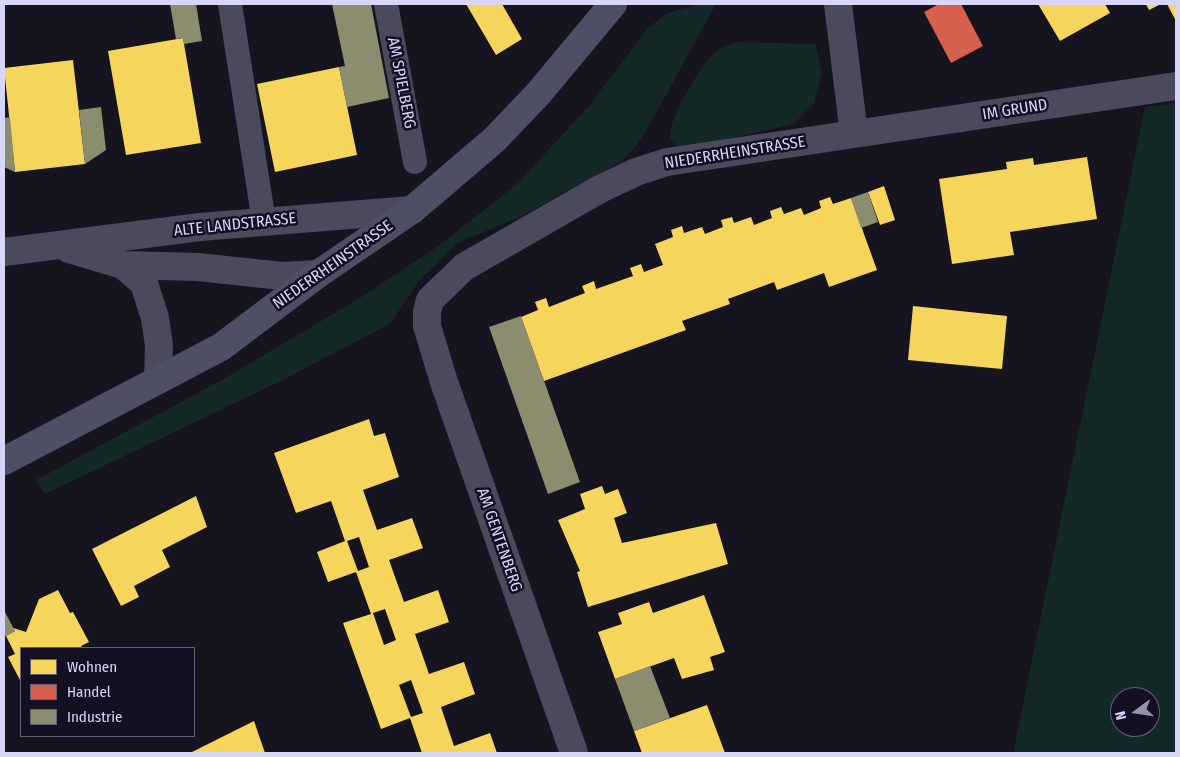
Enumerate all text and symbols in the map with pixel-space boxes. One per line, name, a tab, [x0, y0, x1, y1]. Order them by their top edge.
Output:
street label: AM SPIELBERG	[383, 36, 419, 130]
street label: IM GRUND	[981, 95, 1049, 125]
street label: NIEDERRHEINSTRASSE	[663, 132, 807, 174]
street label: ALTE LANDSTRASSE	[173, 209, 297, 241]
street label: NIEDERRHEINSTRASSE	[269, 216, 397, 314]
street label: AM GENTENBERG	[472, 486, 526, 594]
legend	[20, 647, 195, 737]
text: Wohnen	[67, 658, 117, 676]
text: Handel	[67, 683, 111, 701]
north arrow	[1110, 687, 1160, 737]
text: Industrie	[67, 708, 122, 726]
text: N	[1112, 709, 1130, 722]

